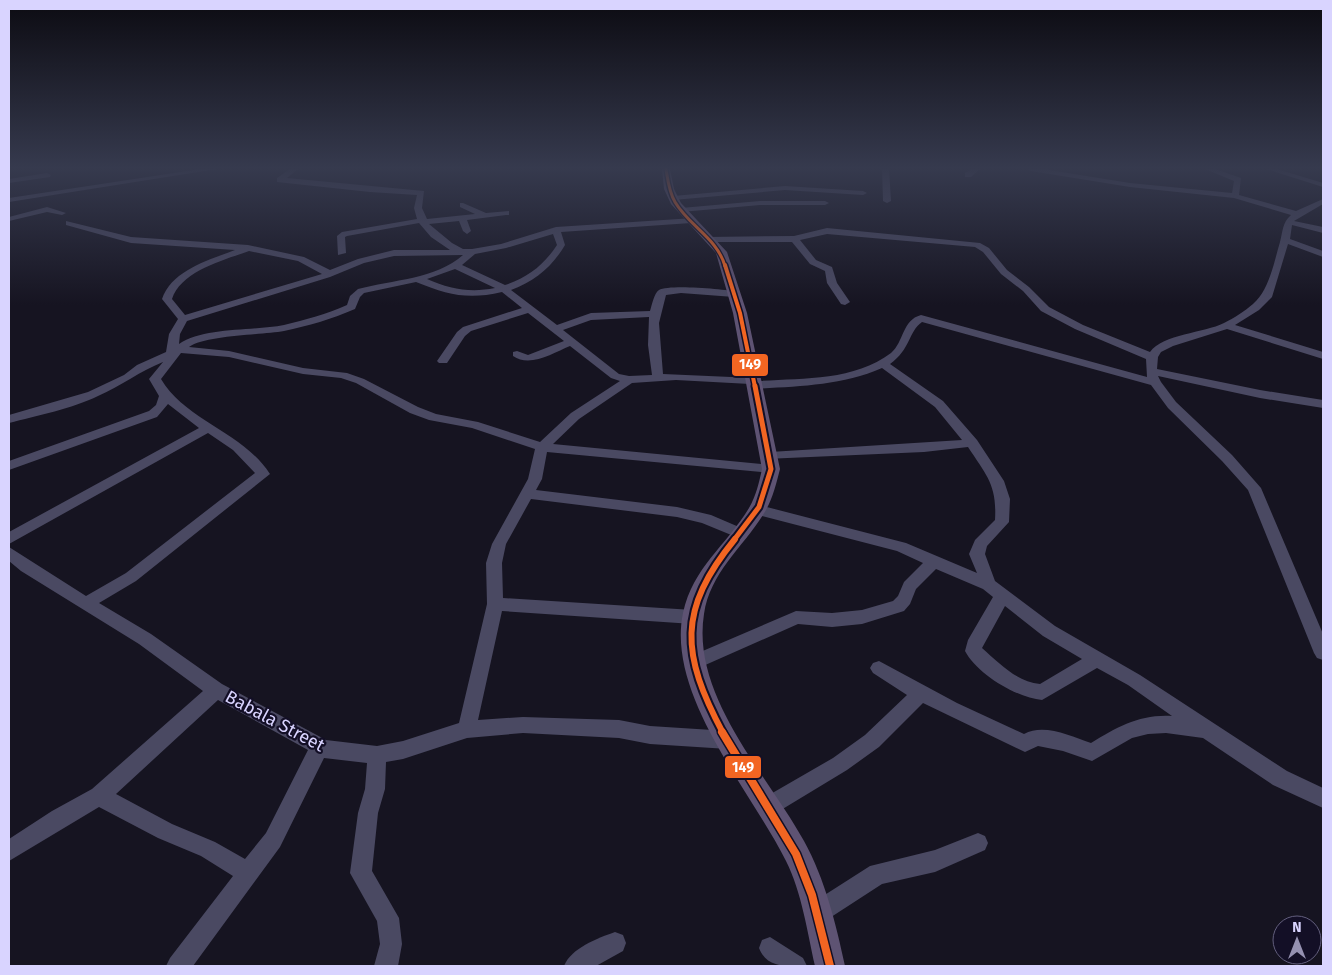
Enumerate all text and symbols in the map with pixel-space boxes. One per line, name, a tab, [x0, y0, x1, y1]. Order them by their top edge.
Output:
line badge: 149	[731, 353, 769, 377]
text: 149	[739, 356, 761, 373]
street label: Babala Street	[222, 686, 329, 757]
line badge: 149	[724, 755, 762, 779]
text: 149	[732, 759, 754, 776]
north arrow	[1272, 915, 1322, 965]
text: N	[1292, 919, 1302, 936]

